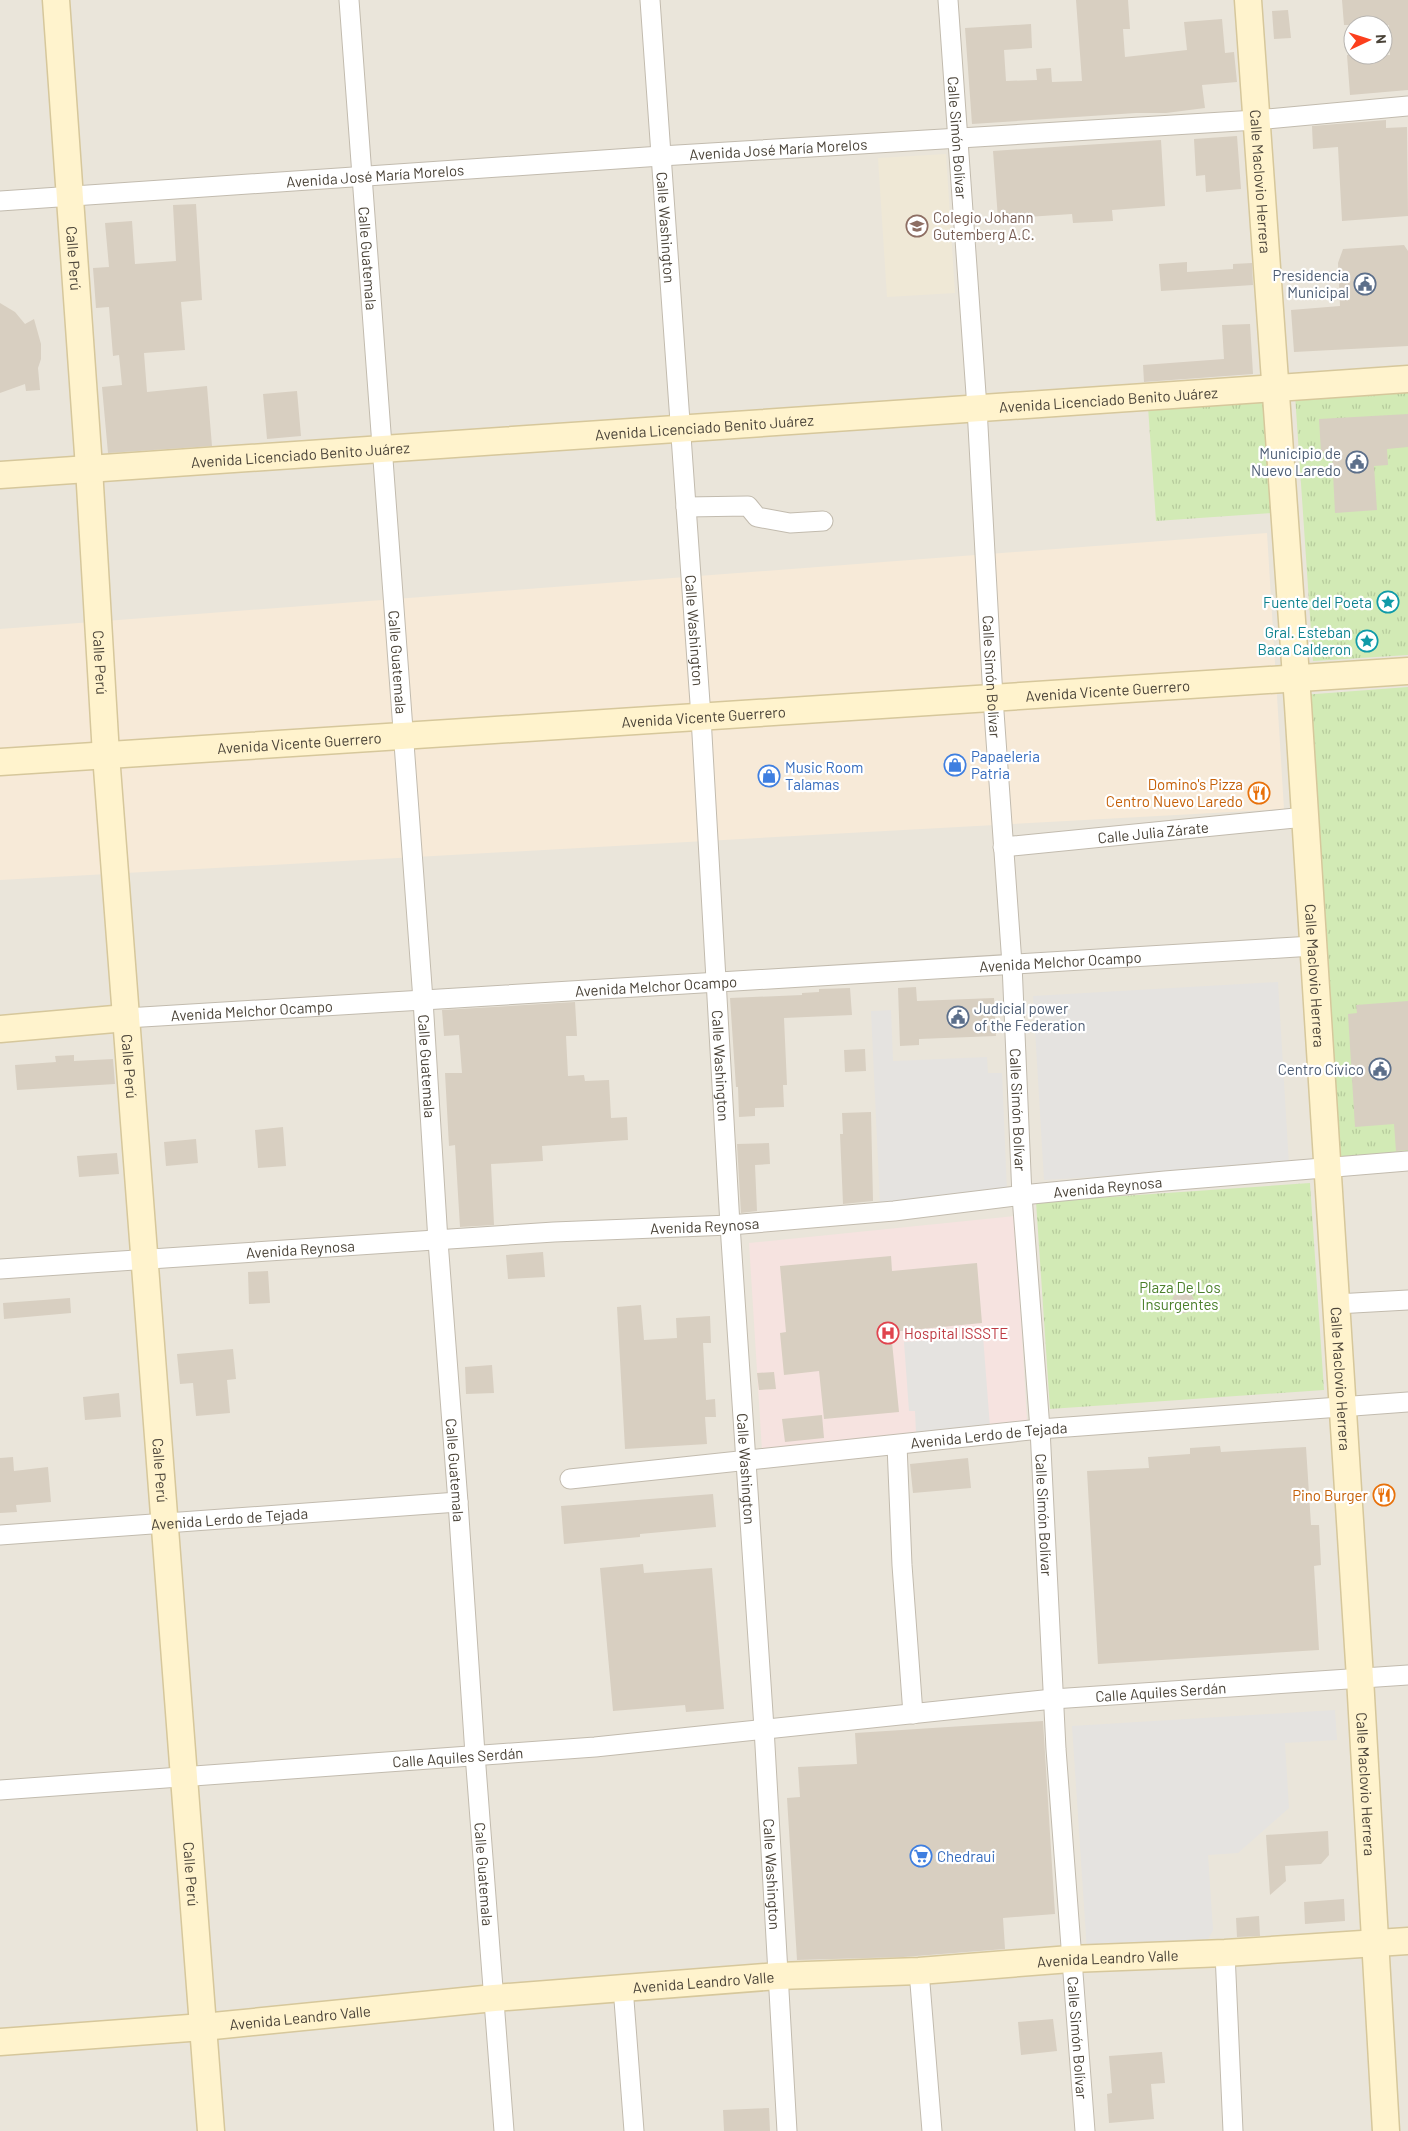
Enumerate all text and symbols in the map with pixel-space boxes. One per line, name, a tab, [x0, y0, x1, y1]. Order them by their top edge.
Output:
north arrow	[1343, 15, 1393, 65]
text: N	[1373, 34, 1390, 44]
street label: Calle Simón Bolívar	[944, 76, 971, 200]
street label: Calle Maclovio Herrera	[1247, 109, 1275, 254]
street label: Avenida José María Morelos	[689, 135, 868, 163]
street label: Avenida José María Morelos	[286, 160, 465, 190]
street label: Calle Washington	[653, 171, 679, 284]
street label: Calle Guatemala	[355, 206, 381, 311]
place label: Colegio Johann Gutemberg A.C.	[933, 208, 1035, 243]
school or university icon: Colegio Johann Gutemberg A.C.	[905, 214, 929, 238]
street label: Calle Perú	[63, 225, 85, 291]
place label: Presidencia Municipal	[1272, 266, 1349, 301]
public building icon: Presidencia Municipal	[1353, 272, 1377, 296]
street label: Avenida Licenciado Benito Juárez	[998, 383, 1219, 416]
street label: Avenida Licenciado Benito Juárez	[594, 411, 815, 443]
street label: Avenida Licenciado Benito Juárez	[190, 438, 411, 471]
place label: Municipio de Nuevo Laredo	[1251, 444, 1341, 479]
public building icon: Municipio de Nuevo Laredo	[1345, 450, 1369, 474]
street label: Calle Washington	[682, 574, 708, 687]
place icon: Fuente del Poeta	[1376, 590, 1400, 614]
place label: Fuente del Poeta	[1263, 593, 1372, 611]
street label: Calle Guatemala	[385, 610, 411, 715]
street label: Calle Simón Bolívar	[979, 615, 1005, 739]
place label: Gral. Esteban Baca Calderon	[1258, 623, 1351, 658]
place icon: Gral. Esteban Baca Calderon	[1355, 629, 1379, 653]
street label: Calle Perú	[90, 630, 111, 695]
street label: Avenida Vicente Guerrero	[1025, 676, 1191, 705]
street label: Avenida Vicente Guerrero	[621, 702, 786, 731]
street label: Avenida Vicente Guerrero	[217, 728, 382, 757]
place label: Papaeleria Patria	[971, 747, 1040, 782]
shop icon: Papaeleria Patria	[943, 753, 967, 777]
place label: Music Room Talamas	[785, 758, 864, 793]
shop icon: Music Room Talamas	[757, 764, 781, 788]
place label: Domino's Pizza Centro Nuevo Laredo	[1106, 775, 1243, 810]
restaurant icon: Domino's Pizza Centro Nuevo Laredo	[1247, 781, 1271, 805]
street label: Calle Julia Zárate	[1097, 818, 1210, 847]
street label: Calle Maclovio Herrera	[1302, 903, 1329, 1048]
street label: Avenida Melchor Ocampo	[979, 947, 1142, 975]
street label: Avenida Melchor Ocampo	[574, 972, 738, 1000]
street label: Avenida Melchor Ocampo	[170, 996, 333, 1024]
place label: Judicial power of the Federation	[974, 999, 1086, 1034]
public building icon: Judicial power of the Federation	[946, 1005, 970, 1029]
street label: Calle Washington	[709, 1009, 733, 1122]
street label: Calle Guatemala	[415, 1014, 439, 1119]
street label: Calle Perú	[118, 1033, 141, 1099]
street label: Calle Simón Bolívar	[1007, 1048, 1030, 1172]
public building icon: Centro Cívico	[1368, 1057, 1392, 1081]
place label: Centro Cívico	[1278, 1060, 1364, 1078]
street label: Avenida Reynosa	[1052, 1172, 1163, 1201]
street label: Avenida Reynosa	[650, 1214, 760, 1237]
street label: Avenida Reynosa	[245, 1236, 355, 1262]
park label: Plaza De Los Insurgentes	[1139, 1278, 1221, 1313]
street label: Calle Maclovio Herrera	[1327, 1306, 1355, 1451]
hospital icon: Hospital ISSSTE	[876, 1321, 900, 1345]
place label: Hospital ISSSTE	[904, 1324, 1008, 1342]
street label: Calle Washington	[734, 1413, 759, 1525]
street label: Calle Guatemala	[443, 1418, 468, 1523]
street label: Avenida Lerdo de Tejada	[909, 1418, 1068, 1452]
street label: Calle Perú	[149, 1437, 172, 1503]
street label: Calle Simón Bolívar	[1032, 1453, 1056, 1577]
restaurant icon: Pino Burger	[1372, 1483, 1396, 1507]
place label: Pino Burger	[1292, 1486, 1369, 1504]
street label: Avenida Lerdo de Tejada	[150, 1504, 309, 1533]
street label: Calle Aquiles Serdán	[1095, 1678, 1227, 1705]
street label: Calle Maclovio Herrera	[1353, 1712, 1379, 1857]
street label: Calle Aquiles Serdán	[392, 1743, 524, 1771]
street label: Calle Washington	[760, 1818, 784, 1930]
street label: Calle Guatemala	[471, 1822, 497, 1927]
street label: Calle Perú	[180, 1841, 203, 1907]
supermarket icon: Chedraui	[909, 1844, 933, 1868]
place label: Chedraui	[937, 1847, 995, 1865]
street label: Avenida Leandro Valle	[1036, 1946, 1179, 1971]
street label: Avenida Leandro Valle	[632, 1967, 775, 1996]
street label: Calle Simón Bolívar	[1064, 1976, 1092, 2100]
street label: Avenida Leandro Valle	[228, 2001, 372, 2033]

